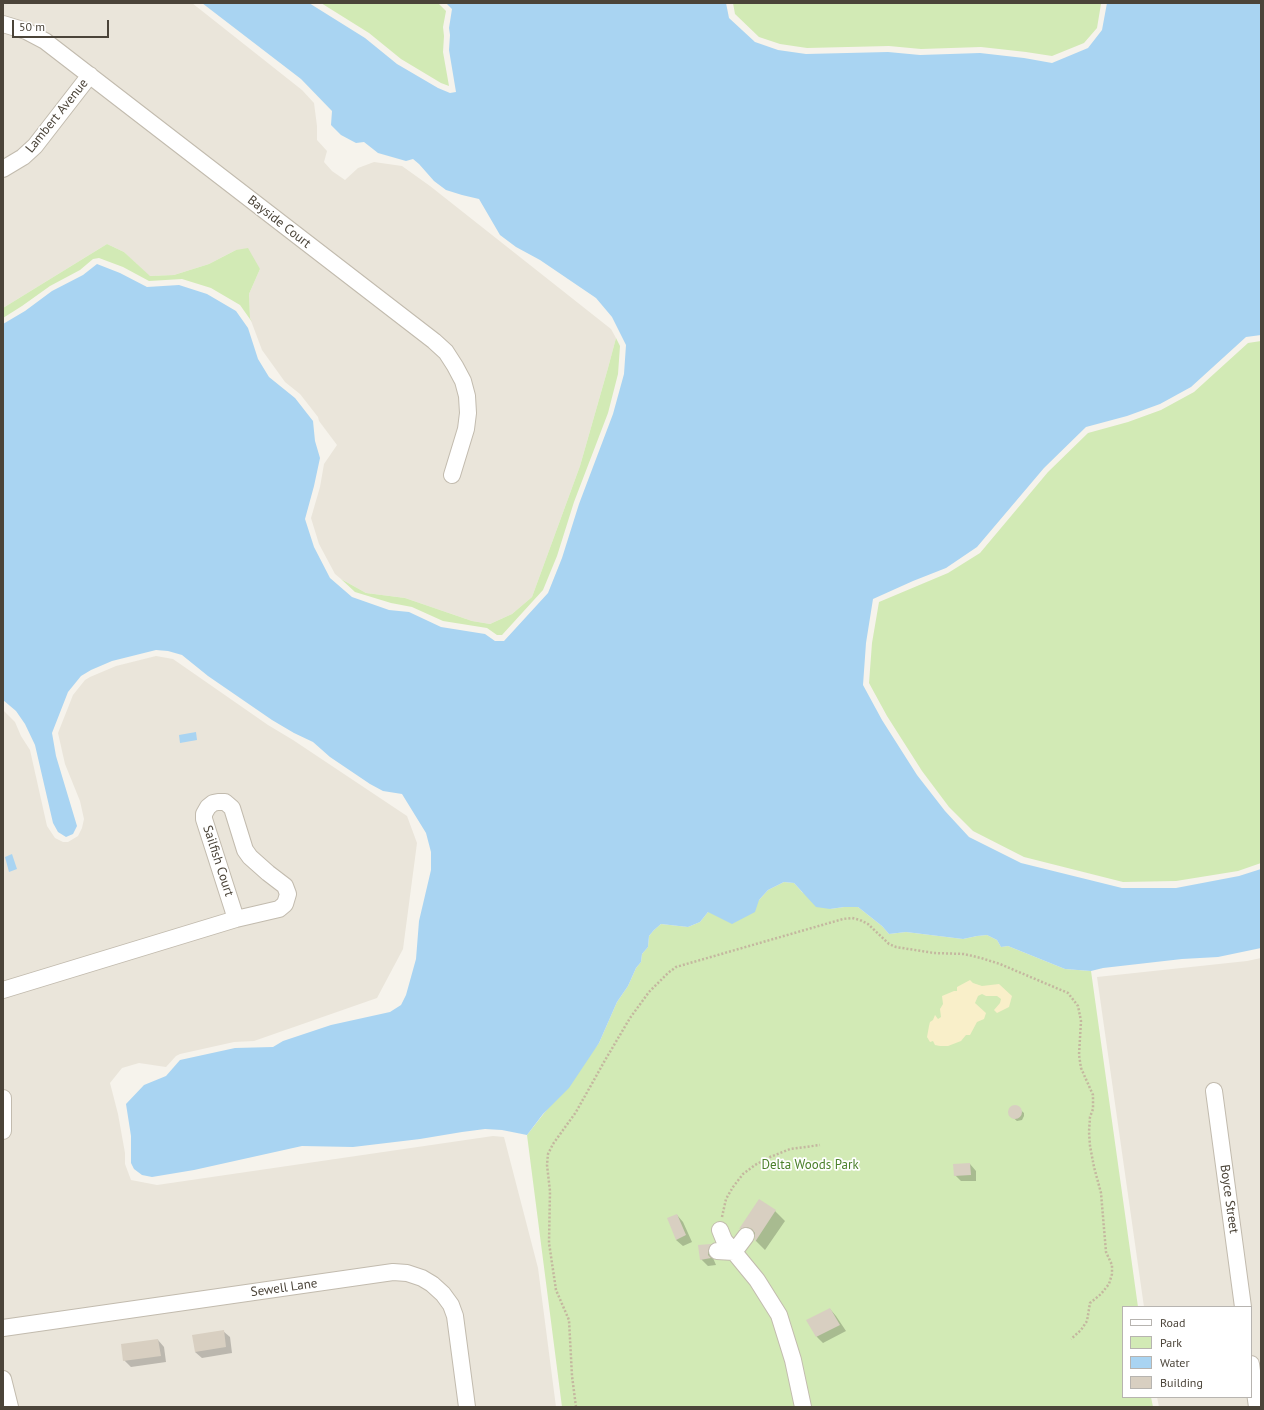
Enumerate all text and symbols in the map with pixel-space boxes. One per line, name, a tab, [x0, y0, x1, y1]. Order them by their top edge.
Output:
scale bar	[14, 12, 111, 38]
text: 50 m	[19, 19, 45, 34]
street label: Lambert Avenue	[23, 76, 91, 156]
street label: Bayside Court	[244, 192, 314, 252]
street label: Sailfish Court	[199, 823, 237, 899]
park label: Delta Woods Park	[761, 1157, 859, 1173]
street label: Boyce Street	[1216, 1164, 1242, 1234]
street label: Sewell Lane	[250, 1276, 318, 1300]
legend	[1122, 1306, 1252, 1398]
text: Road	[1160, 1315, 1185, 1330]
text: Park	[1160, 1335, 1182, 1350]
text: Water	[1160, 1355, 1190, 1370]
text: Building	[1160, 1375, 1203, 1390]

